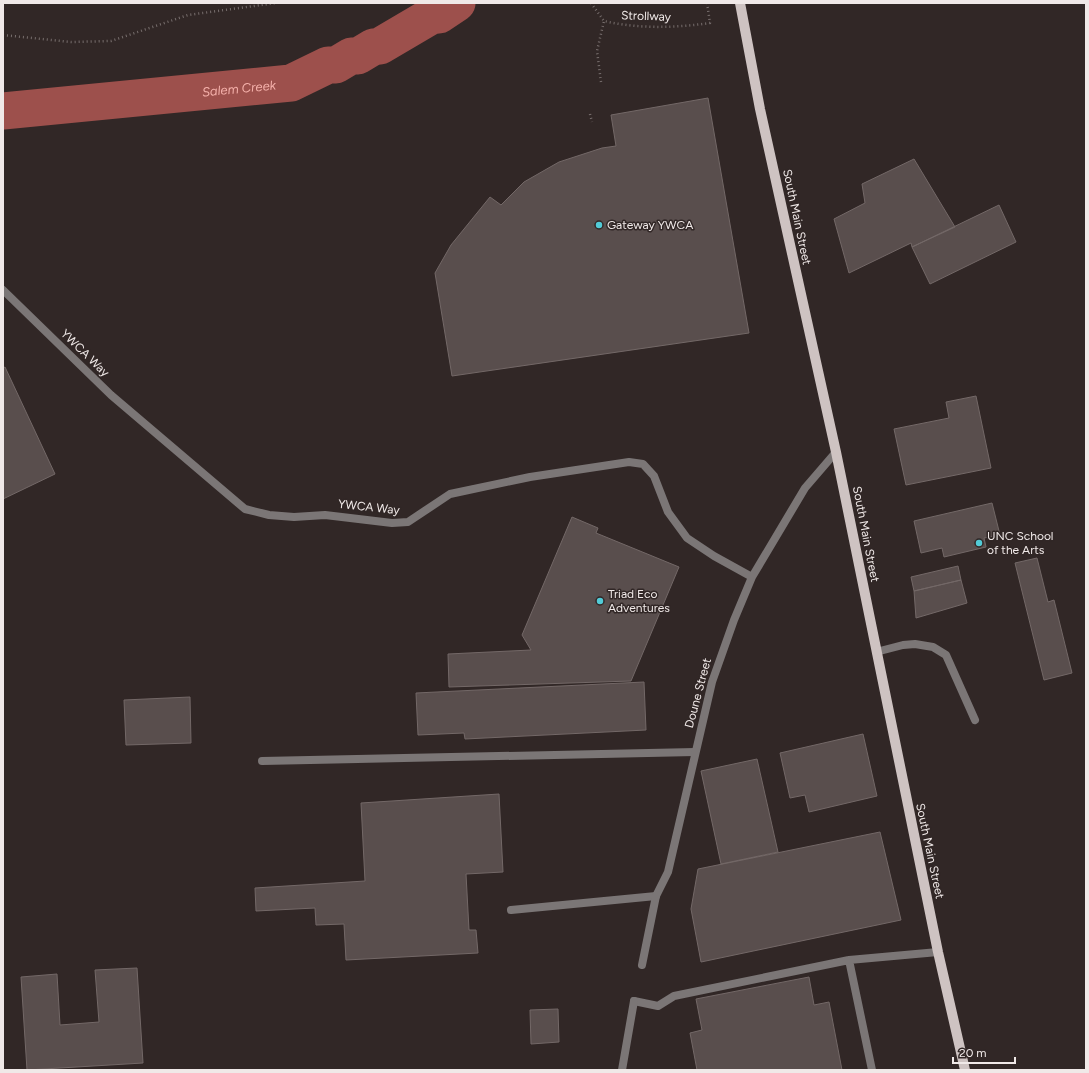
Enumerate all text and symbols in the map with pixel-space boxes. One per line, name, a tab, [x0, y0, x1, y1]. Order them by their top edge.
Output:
street label: Strollway	[621, 8, 672, 24]
water label: Salem Creek	[201, 77, 277, 100]
street label: South Main Street	[780, 168, 814, 267]
place label: Gateway YWCA	[607, 218, 693, 232]
marker: Gateway YWCA	[594, 220, 604, 230]
street label: YWCA Way	[58, 326, 113, 380]
street label: South Main Street	[850, 485, 882, 584]
street label: YWCA Way	[337, 497, 401, 517]
place label: UNC School of the Arts	[987, 529, 1054, 557]
marker: UNC School of the Arts	[974, 538, 984, 548]
place label: Triad Eco Adventures	[608, 587, 670, 615]
marker: Triad Eco Adventures	[595, 596, 605, 606]
street label: Doune Street	[682, 656, 714, 729]
street label: South Main Street	[913, 802, 947, 901]
scale bar	[953, 1039, 1015, 1065]
text: 20 m	[959, 1046, 987, 1060]

